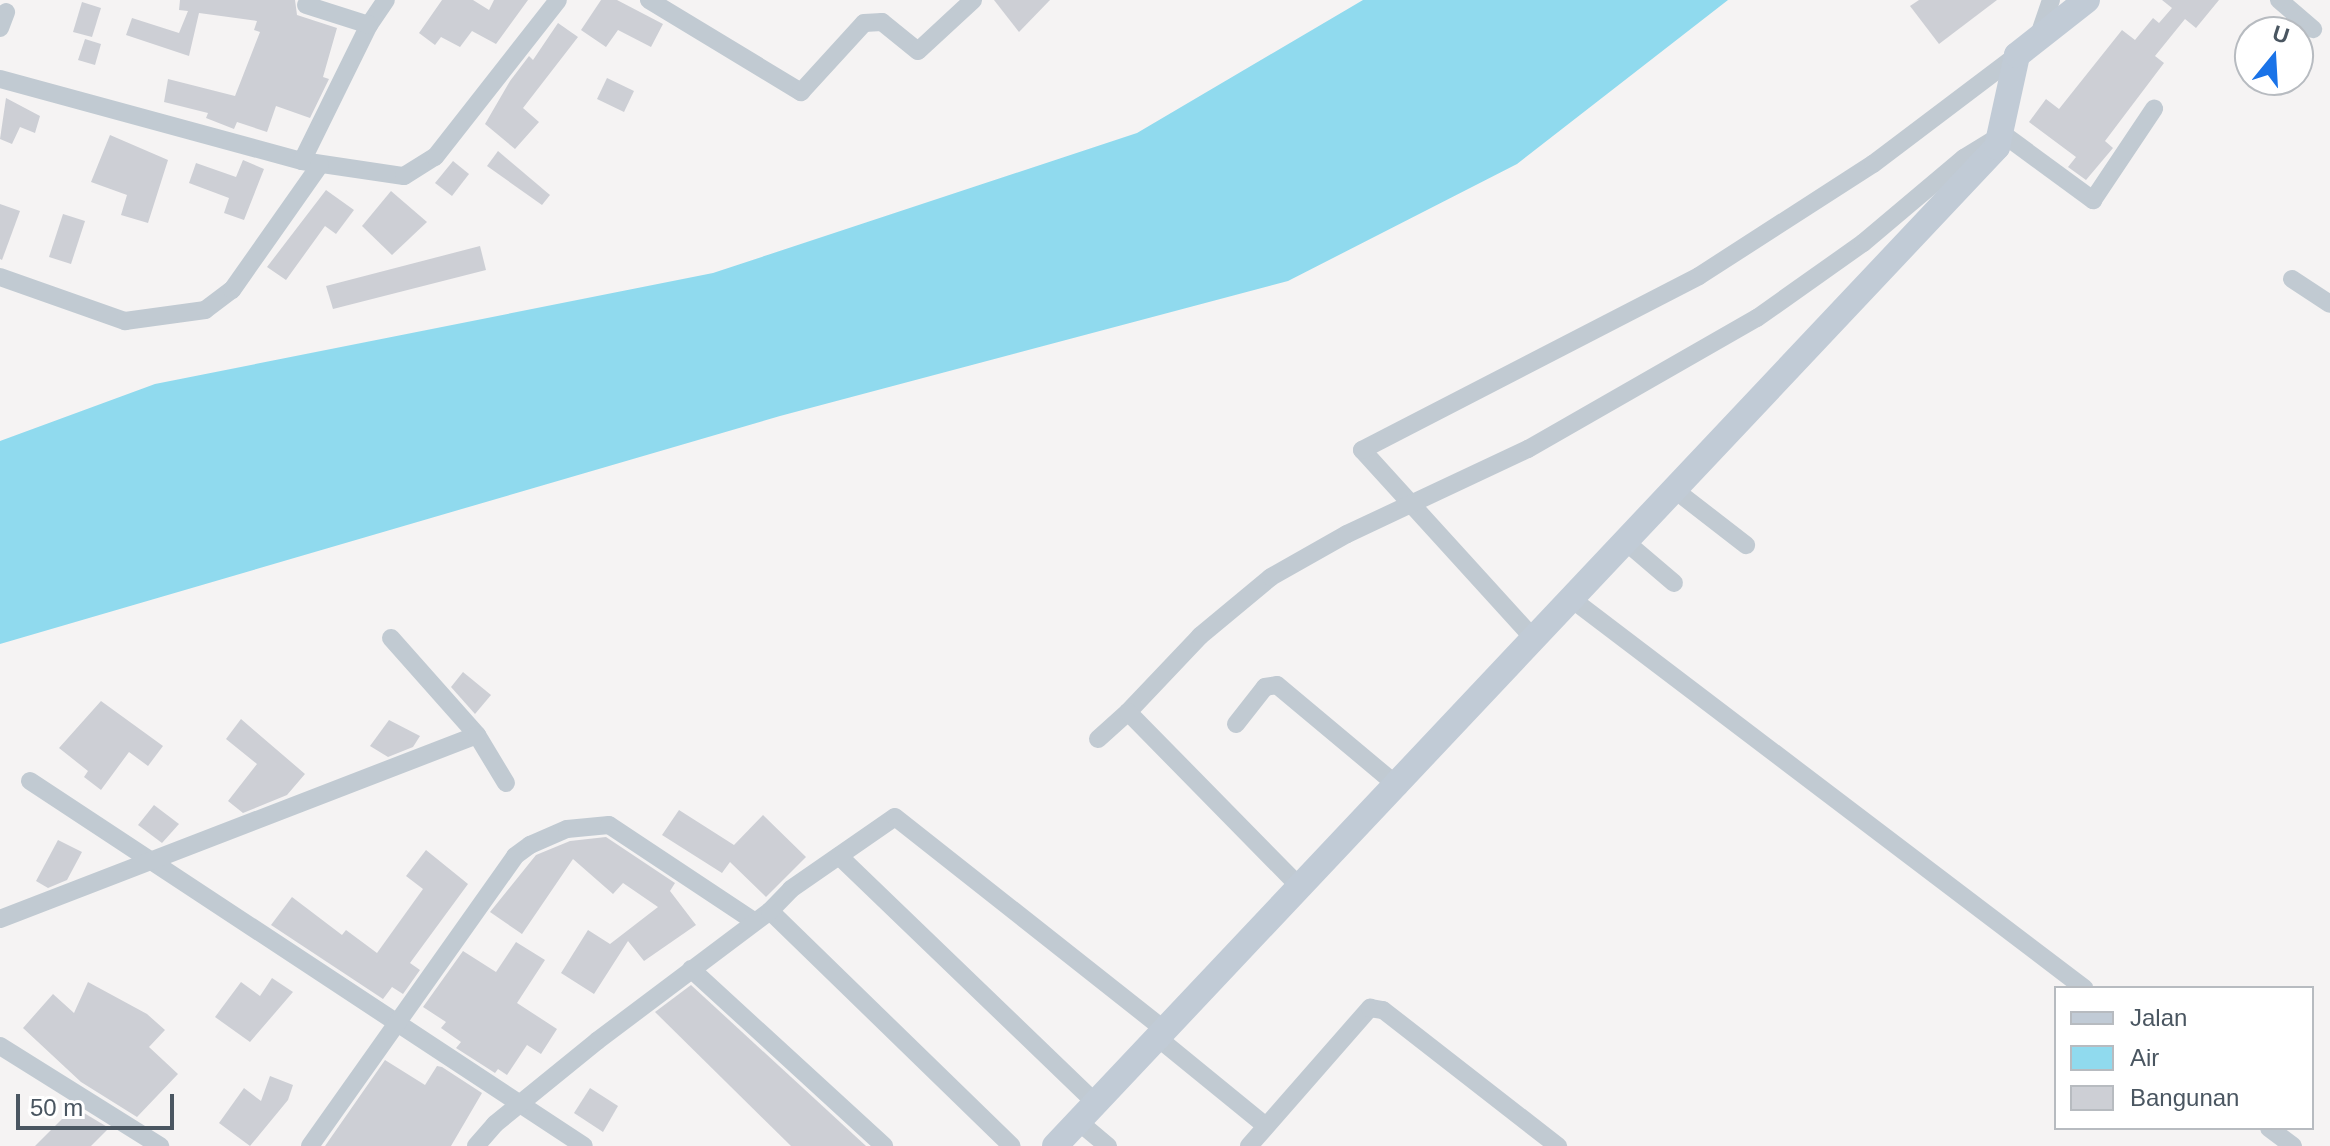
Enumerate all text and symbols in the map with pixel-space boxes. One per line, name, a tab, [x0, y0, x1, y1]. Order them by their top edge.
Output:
north arrow	[2234, 16, 2314, 96]
text: U	[2270, 20, 2292, 49]
legend	[2054, 986, 2314, 1130]
text: Jalan	[2130, 1004, 2187, 1031]
text: Air	[2130, 1044, 2159, 1071]
scale bar	[20, 1078, 178, 1128]
text: Bangunan	[2130, 1084, 2239, 1111]
text: 50 m	[30, 1094, 83, 1121]

